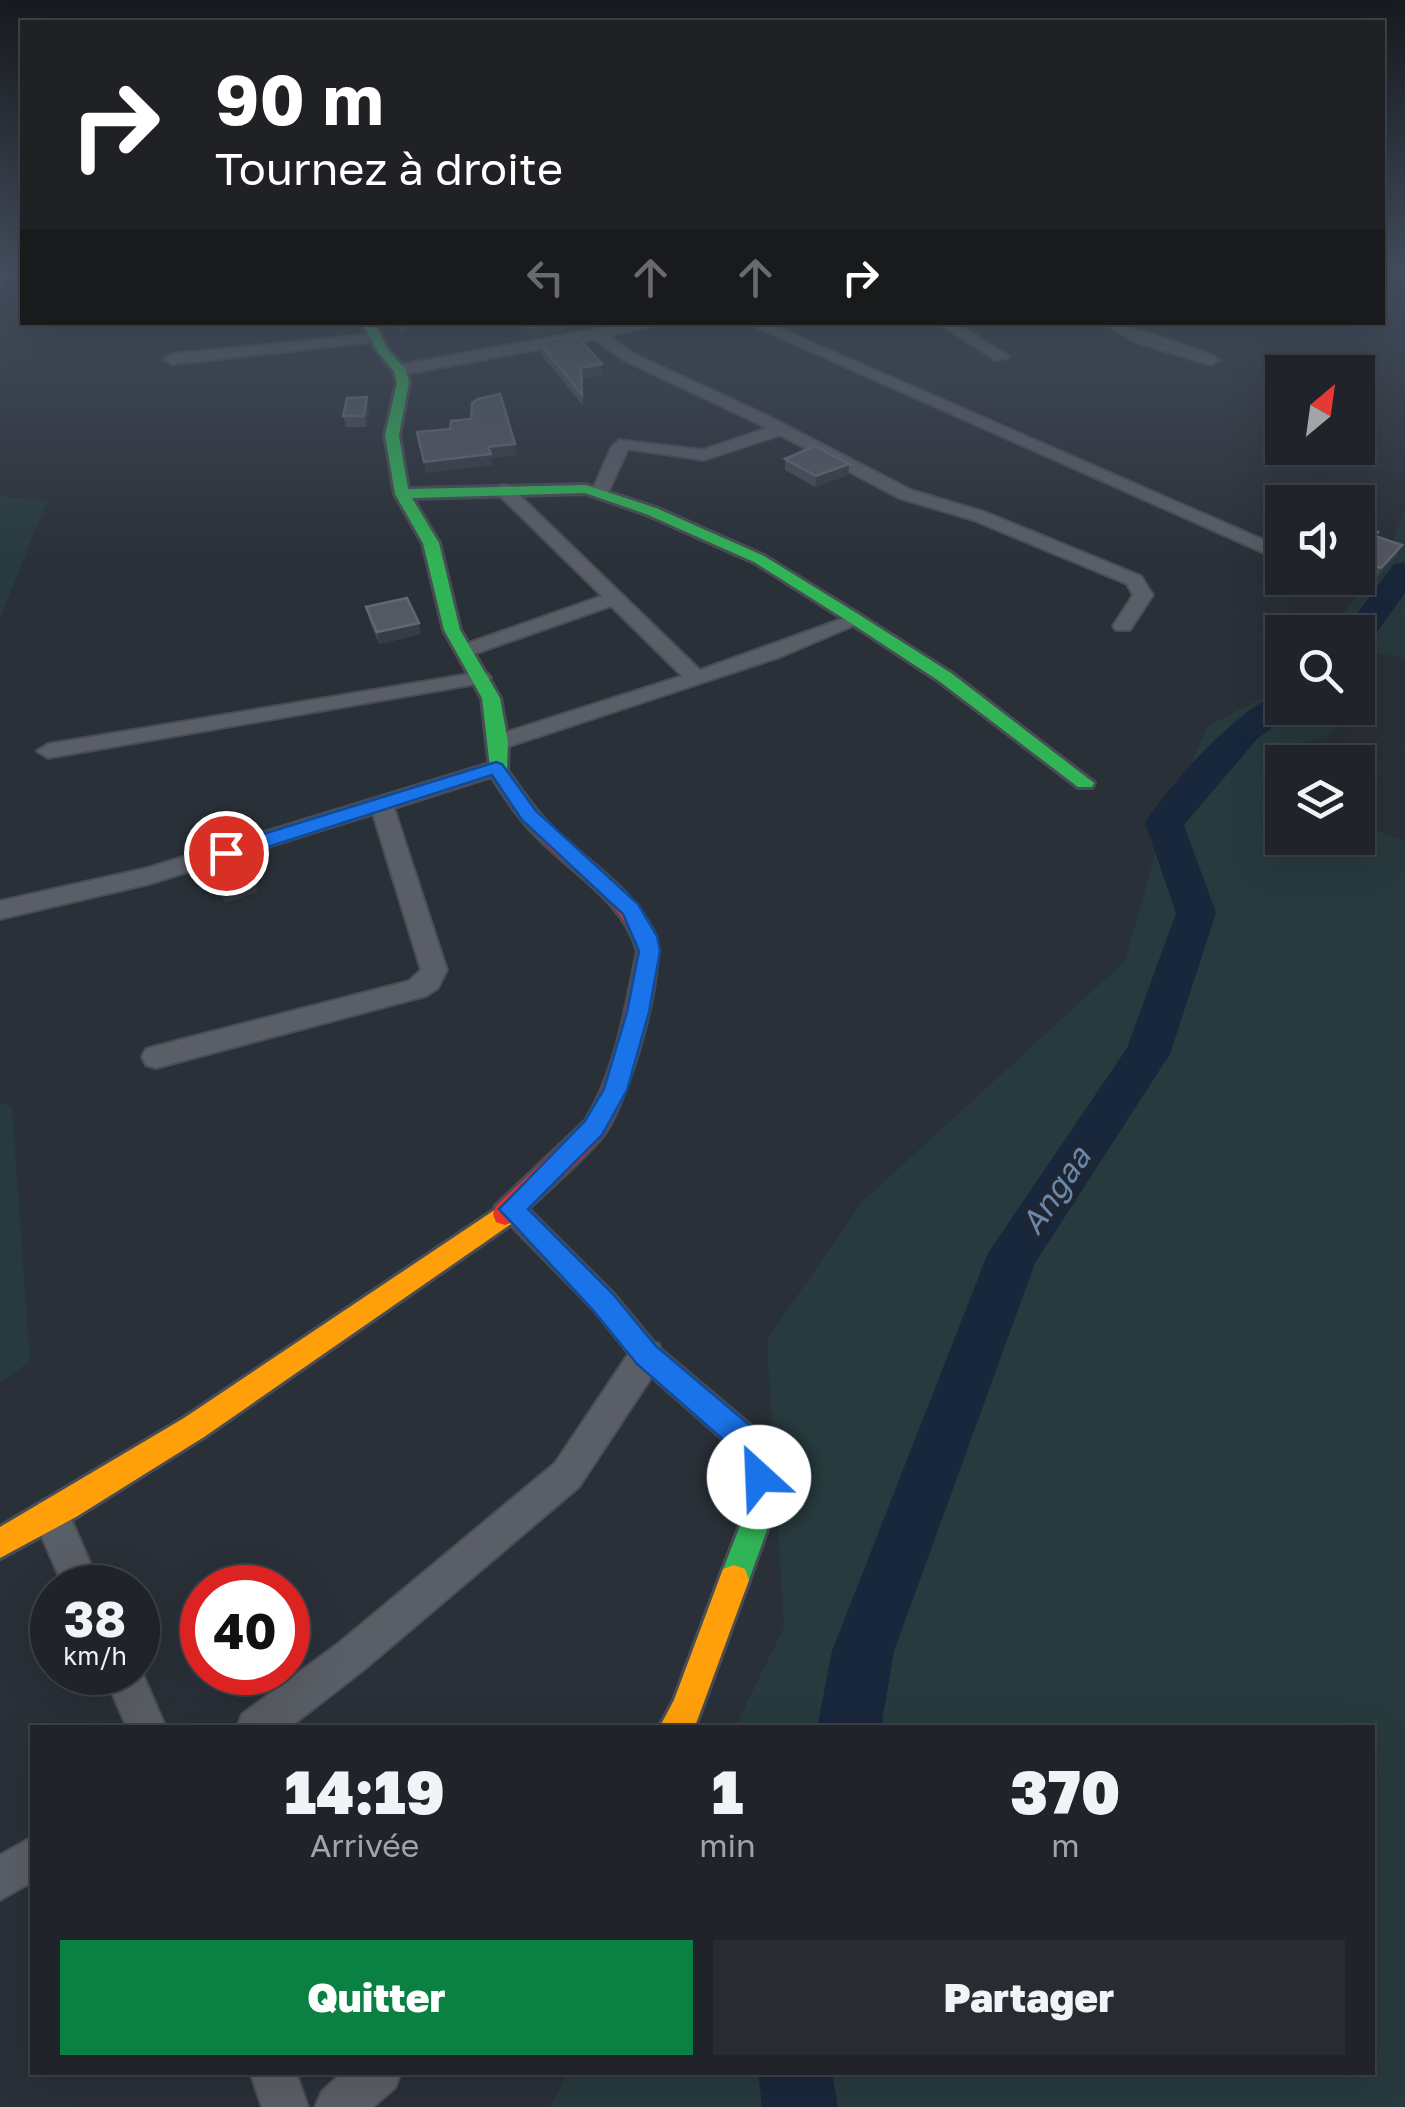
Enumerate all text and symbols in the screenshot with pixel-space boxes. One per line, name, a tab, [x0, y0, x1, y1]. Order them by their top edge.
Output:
text: 90 m	[215, 56, 384, 140]
icon: right	[50, 60, 180, 190]
text: Tournez à droite	[215, 141, 563, 195]
icon: left	[518, 250, 573, 305]
icon: ahead	[623, 250, 678, 305]
icon: ahead	[728, 250, 783, 305]
icon: right	[833, 250, 888, 305]
north arrow	[1265, 355, 1375, 465]
map controls	[1265, 355, 1375, 855]
button: sound	[1265, 485, 1375, 595]
button: search	[1265, 615, 1375, 725]
button: layers	[1265, 745, 1375, 855]
pin	[184, 811, 269, 896]
icon: arrive	[199, 826, 254, 881]
water label: Angaa	[1012, 1138, 1099, 1241]
position arrow	[707, 1425, 811, 1529]
speed limit sign: 40	[180, 1565, 310, 1695]
text: 38	[64, 1588, 126, 1648]
text: km/h	[63, 1640, 127, 1671]
text: 14:19	[284, 1755, 445, 1827]
text: 1	[712, 1755, 743, 1827]
text: 370	[1010, 1755, 1120, 1827]
text: Arrivée	[310, 1826, 419, 1864]
text: min	[699, 1826, 756, 1864]
text: m	[1051, 1826, 1080, 1864]
button: Quitter	[60, 1940, 693, 2055]
button: Partager	[713, 1940, 1345, 2055]

